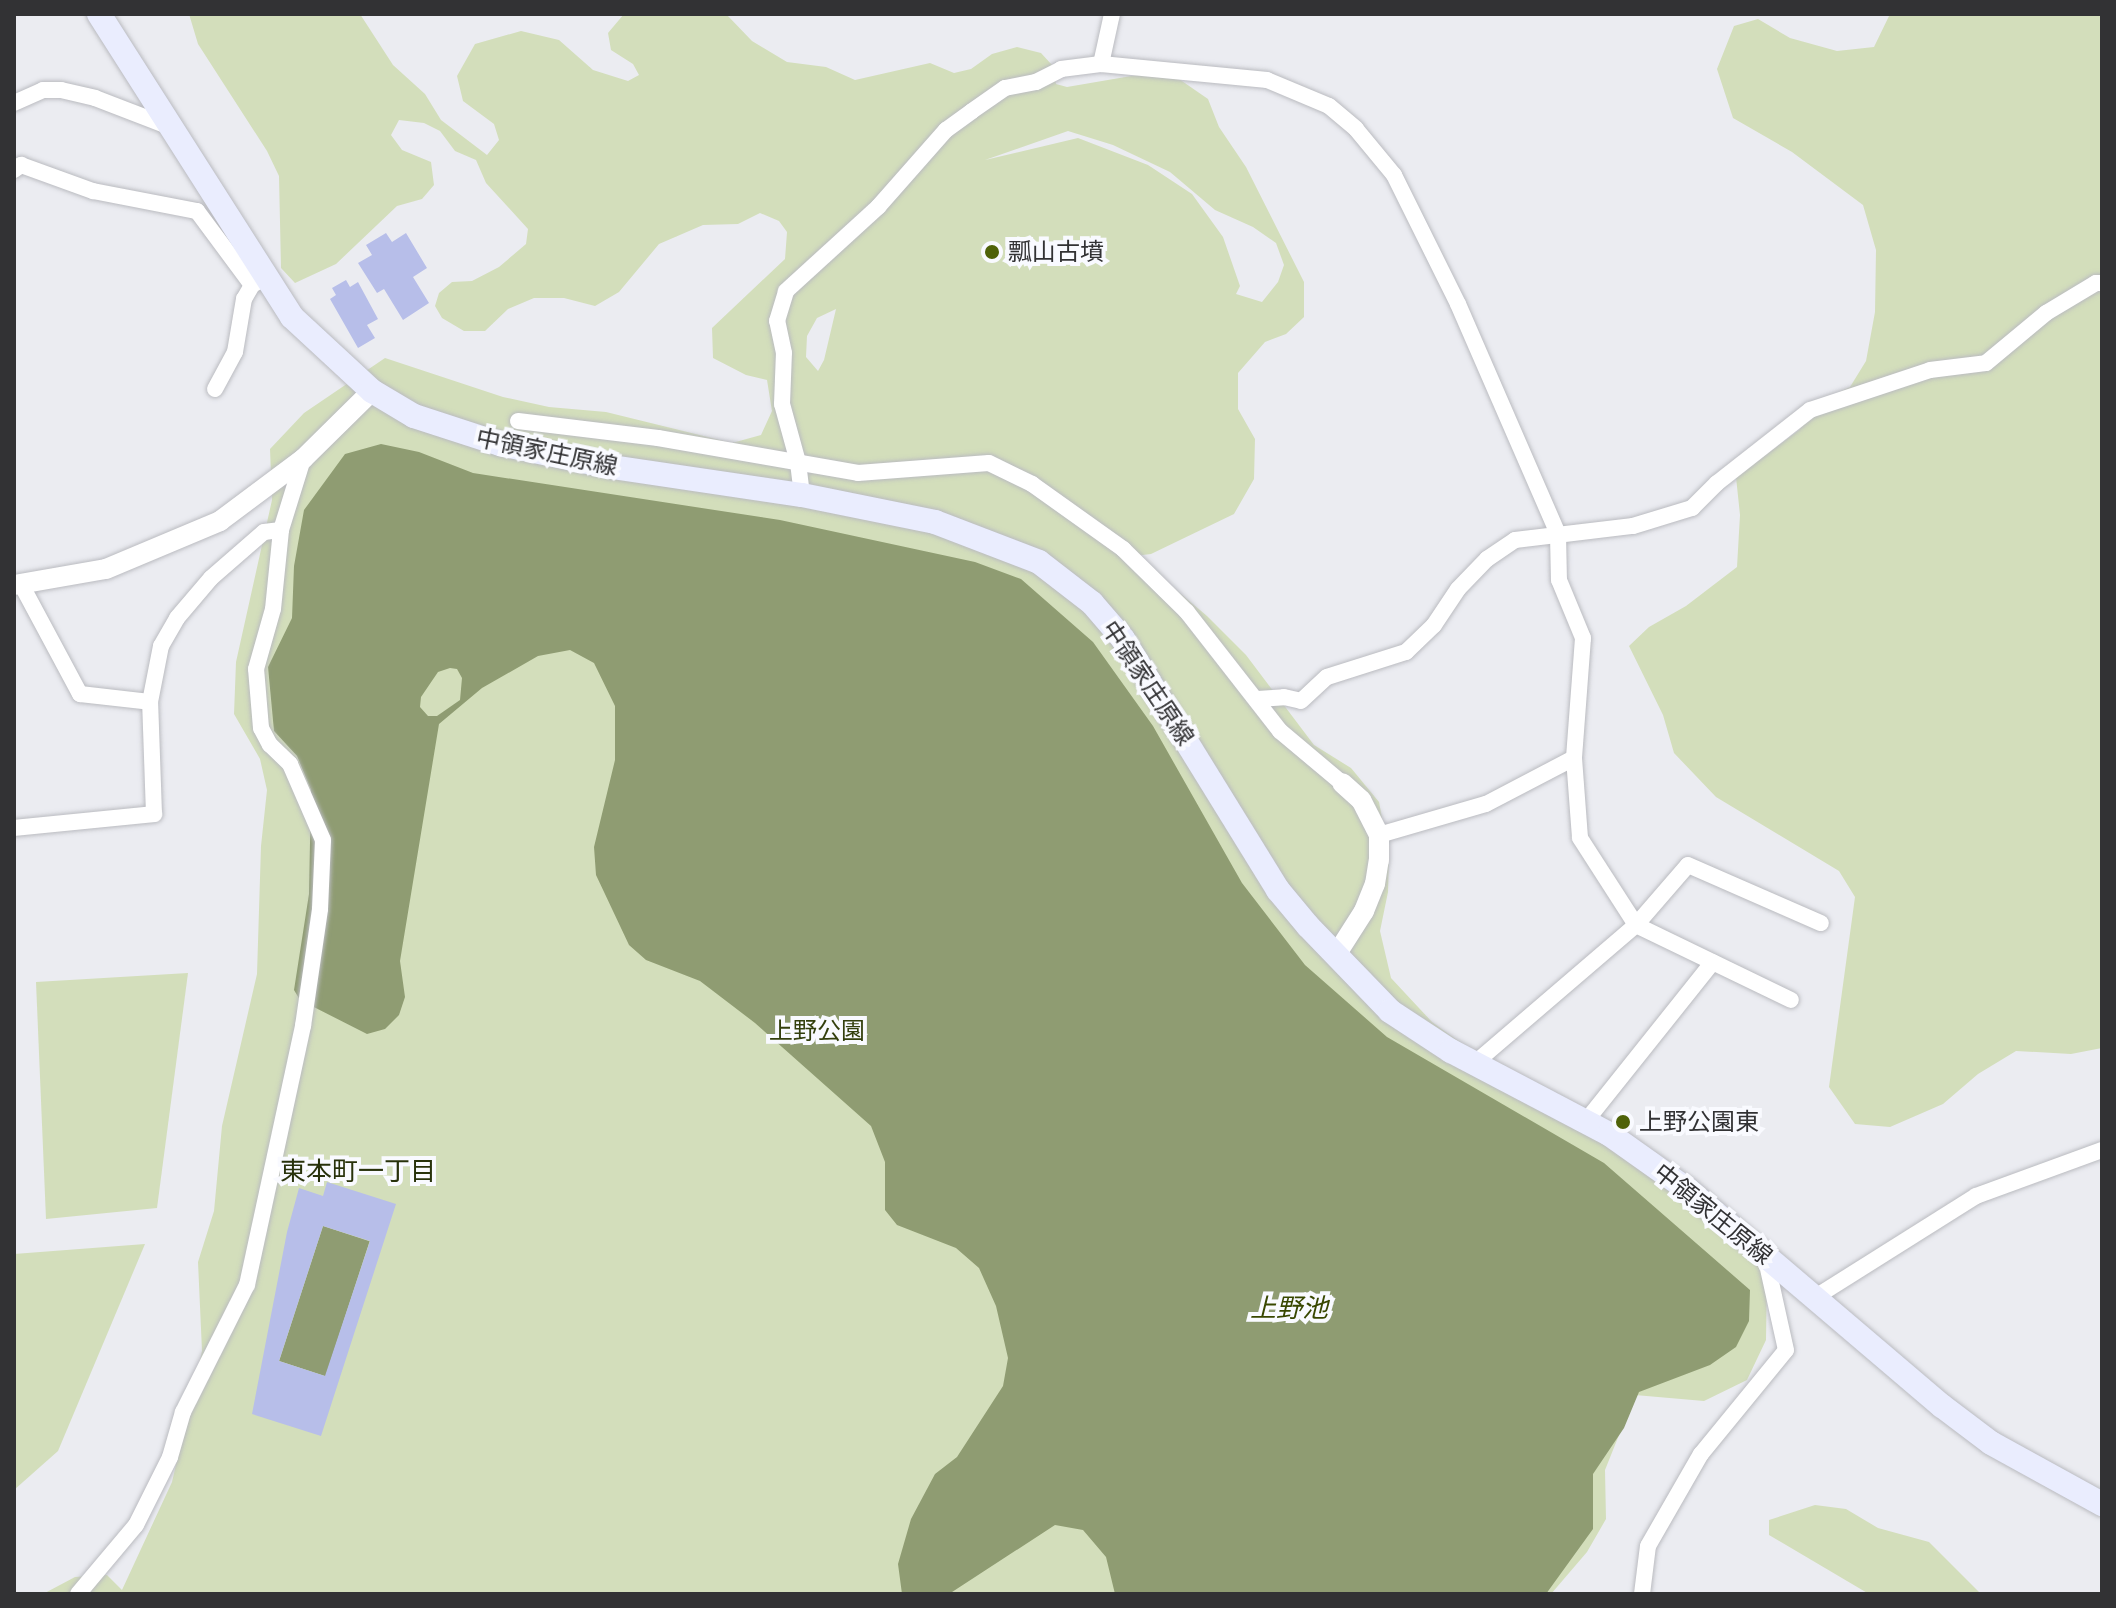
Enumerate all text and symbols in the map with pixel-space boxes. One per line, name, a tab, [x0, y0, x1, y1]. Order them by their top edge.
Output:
place label: 瓢山古墳	[1008, 238, 1104, 266]
marker: 瓢山古墳	[983, 243, 1001, 261]
street label: 中領家庄原線	[474, 423, 620, 481]
street label: 中領家庄原線	[1096, 615, 1200, 751]
park label: 上野公園	[769, 1017, 865, 1045]
place label: 上野公園東	[1639, 1108, 1759, 1136]
marker: 上野公園東	[1614, 1113, 1632, 1131]
district label: 東本町一丁目	[280, 1156, 436, 1188]
street label: 中領家庄原線	[1648, 1157, 1778, 1271]
water label: 上野池	[1250, 1293, 1328, 1325]

